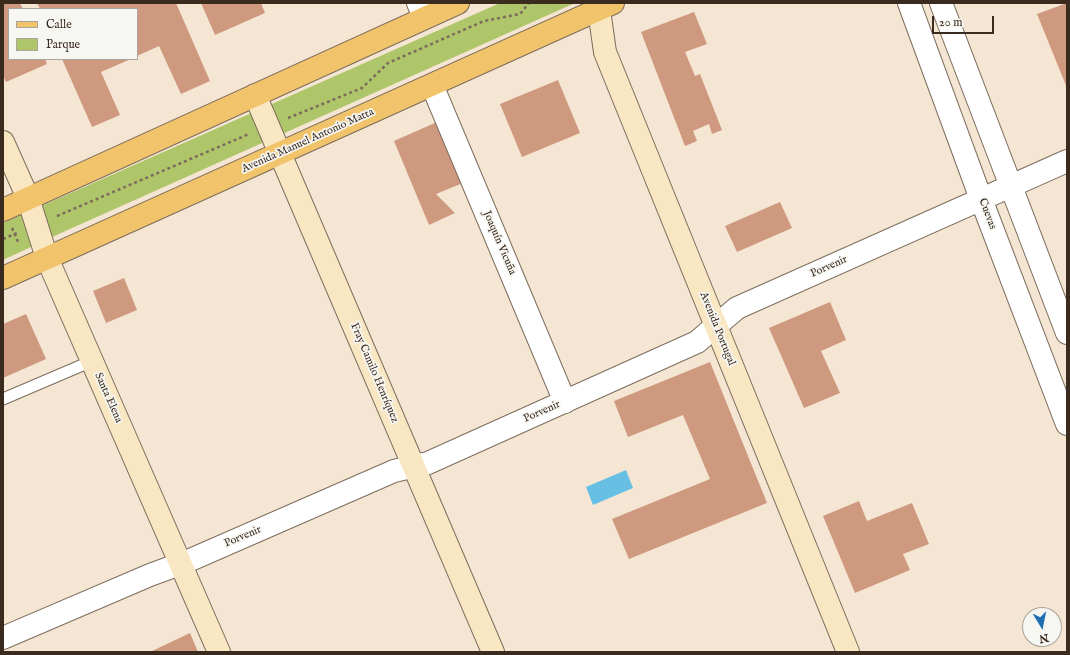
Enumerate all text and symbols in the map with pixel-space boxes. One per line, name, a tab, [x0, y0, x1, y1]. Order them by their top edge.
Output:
legend	[8, 8, 138, 60]
scale bar	[934, 8, 996, 34]
text: 20 m	[939, 15, 962, 30]
text: Calle	[46, 17, 72, 32]
text: Parque	[46, 37, 80, 52]
street label: Avenida Manuel Antonio Matta	[240, 106, 376, 176]
street label: Cuevas	[975, 197, 999, 231]
street label: Joaquín Vicuña	[480, 209, 518, 277]
street label: Porvenir	[809, 253, 849, 281]
street label: Avenida Portugal	[696, 290, 738, 368]
street label: Fray Camilo Henríquez	[347, 321, 401, 425]
street label: Santa Elena	[91, 371, 125, 425]
street label: Porvenir	[522, 398, 562, 426]
street label: Porvenir	[223, 523, 263, 551]
north arrow	[1022, 607, 1062, 647]
text: N	[1038, 630, 1050, 646]

